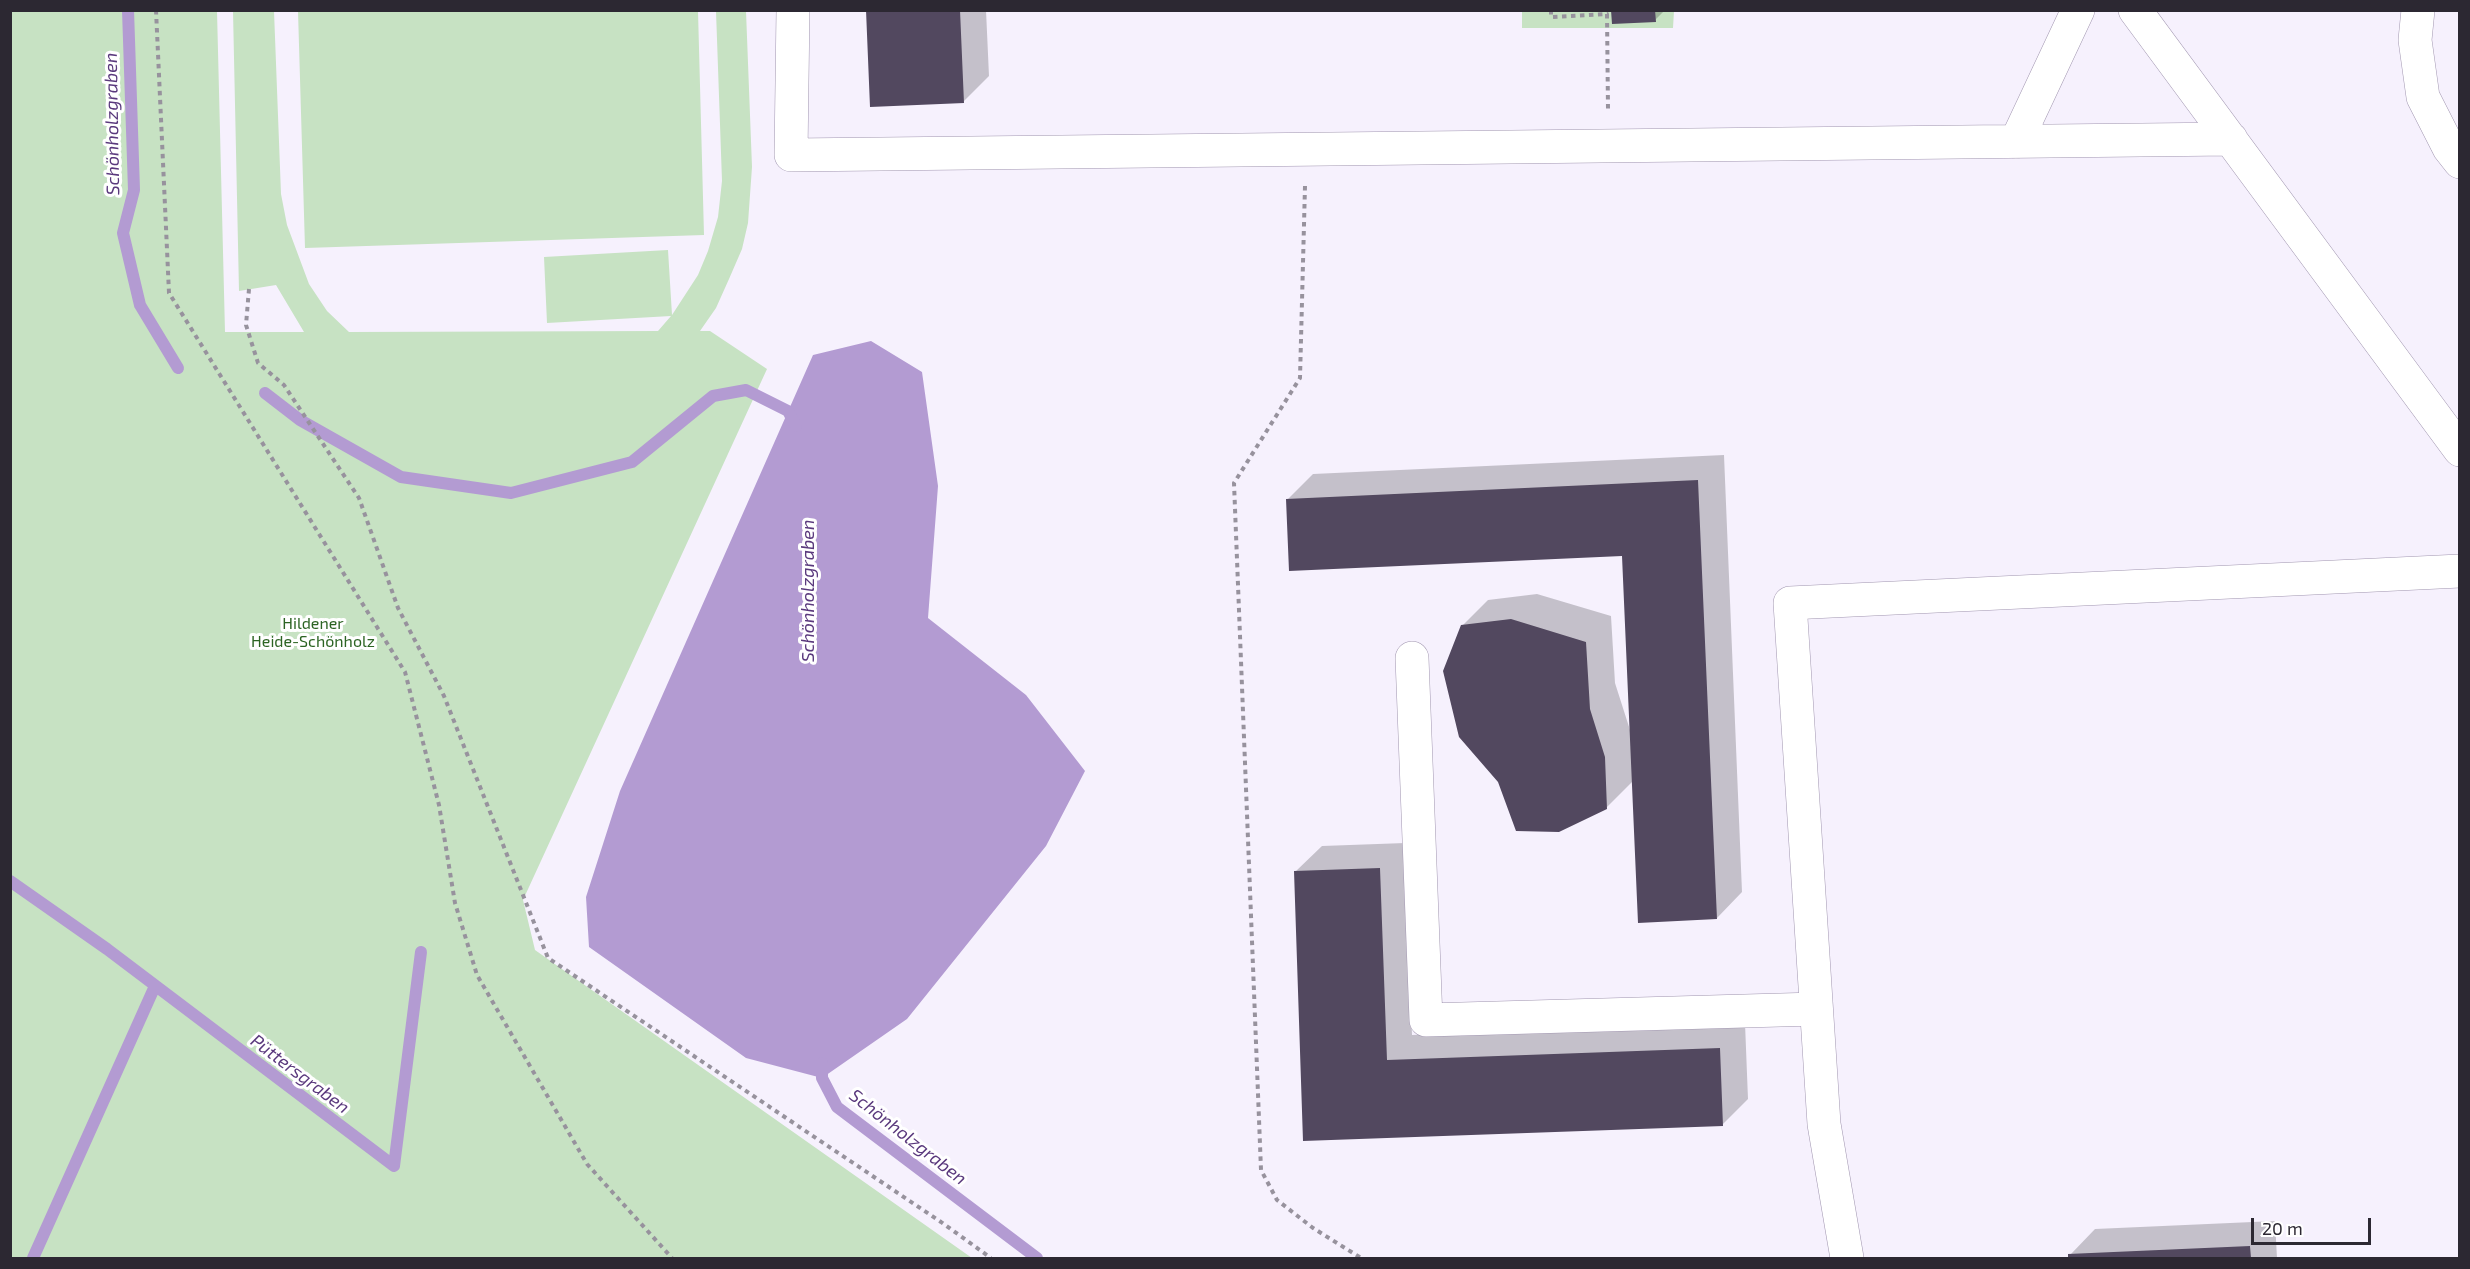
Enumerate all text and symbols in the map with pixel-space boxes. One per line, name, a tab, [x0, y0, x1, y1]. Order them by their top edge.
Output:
water label: Schönholzgraben	[100, 52, 124, 196]
water label: Schönholzgraben	[797, 520, 819, 662]
park label: Hildener Heide-Schönholz	[251, 614, 375, 652]
water label: Püttersgraben	[246, 1030, 354, 1118]
water label: Schönholzgraben	[845, 1085, 971, 1189]
scale bar	[2254, 1206, 2374, 1244]
text: 20 m	[2262, 1217, 2303, 1239]

